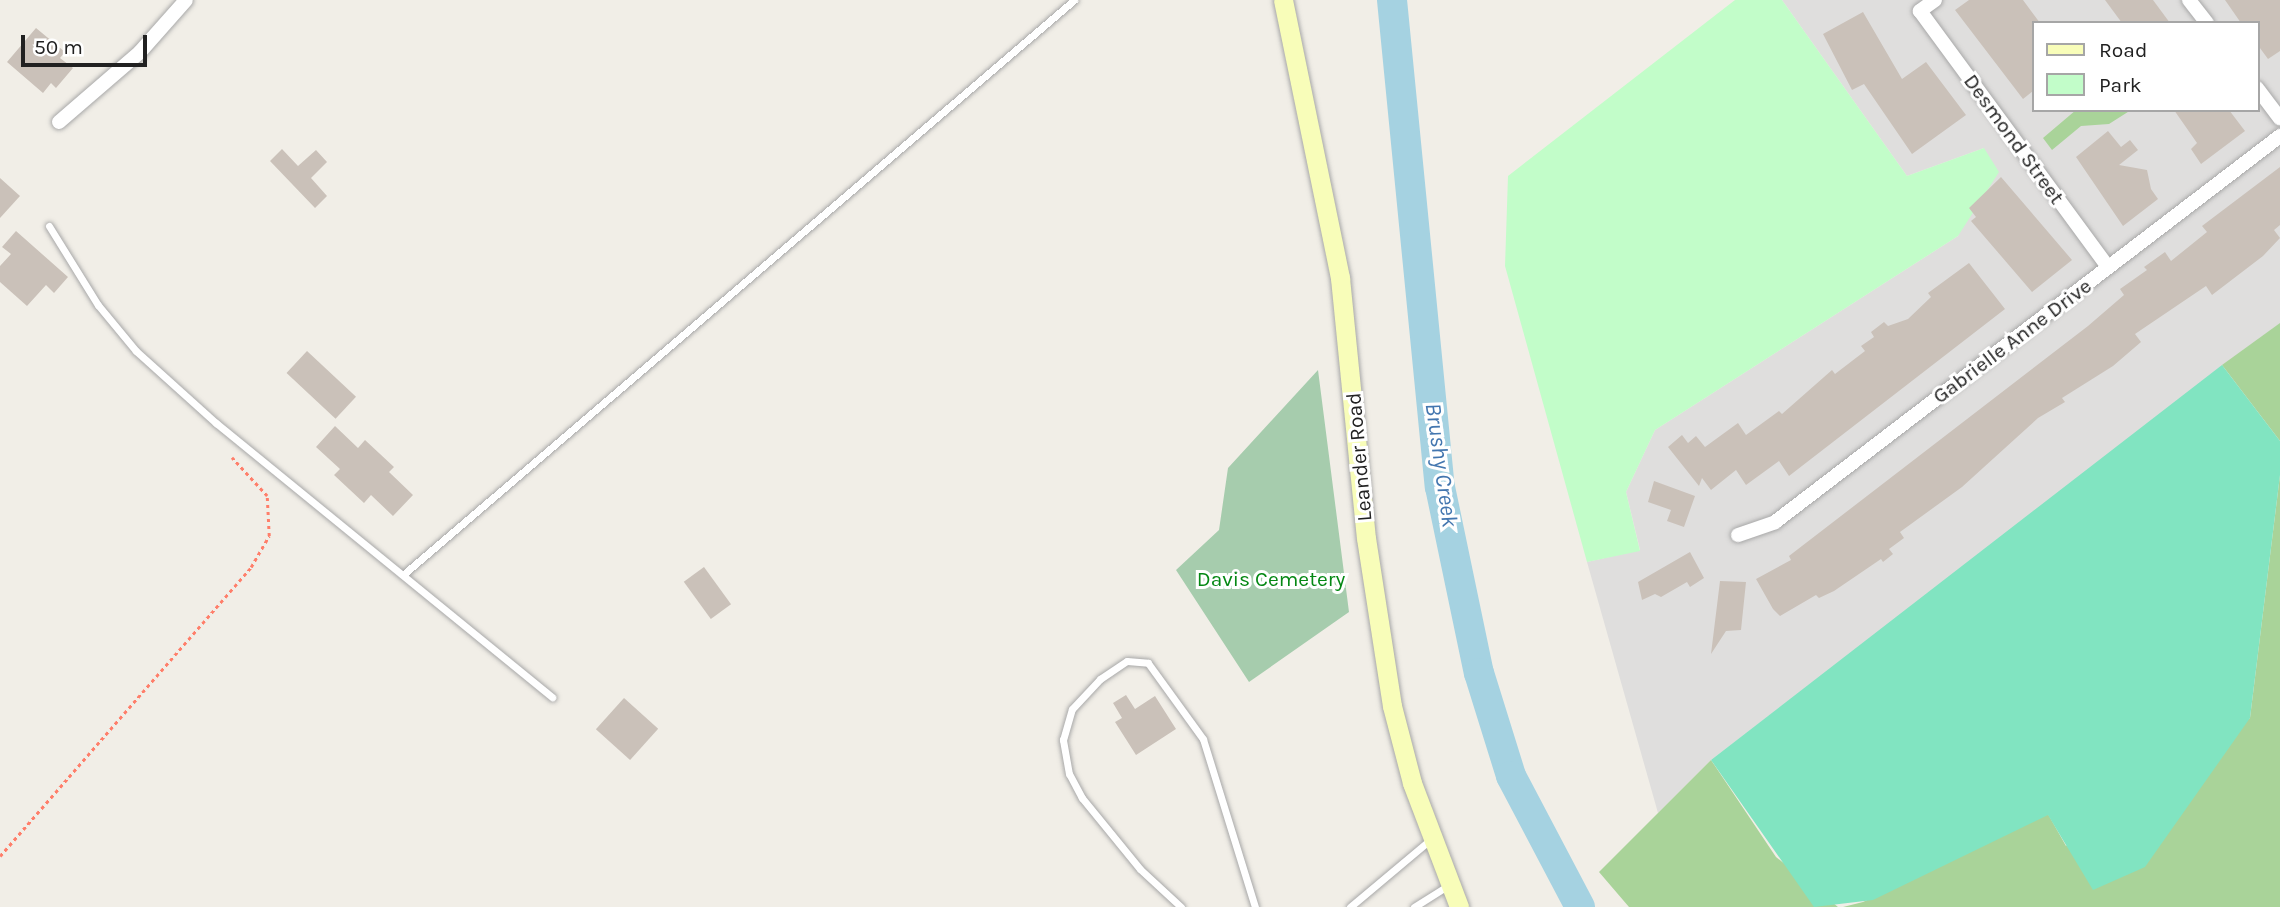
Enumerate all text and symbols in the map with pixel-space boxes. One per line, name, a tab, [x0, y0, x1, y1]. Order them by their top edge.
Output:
scale bar	[24, 21, 150, 65]
legend	[2032, 21, 2259, 112]
text: 50 m	[34, 35, 83, 59]
text: Road	[2099, 38, 2147, 62]
street label: Desmond Street	[1958, 69, 2070, 209]
text: Park	[2099, 73, 2142, 97]
street label: Gabrielle Anne Drive	[1928, 273, 2096, 409]
street label: Leander Road	[1341, 392, 1377, 522]
water label: Brushy Creek	[1419, 401, 1463, 529]
park label: Davis Cemetery	[1197, 566, 1345, 592]

